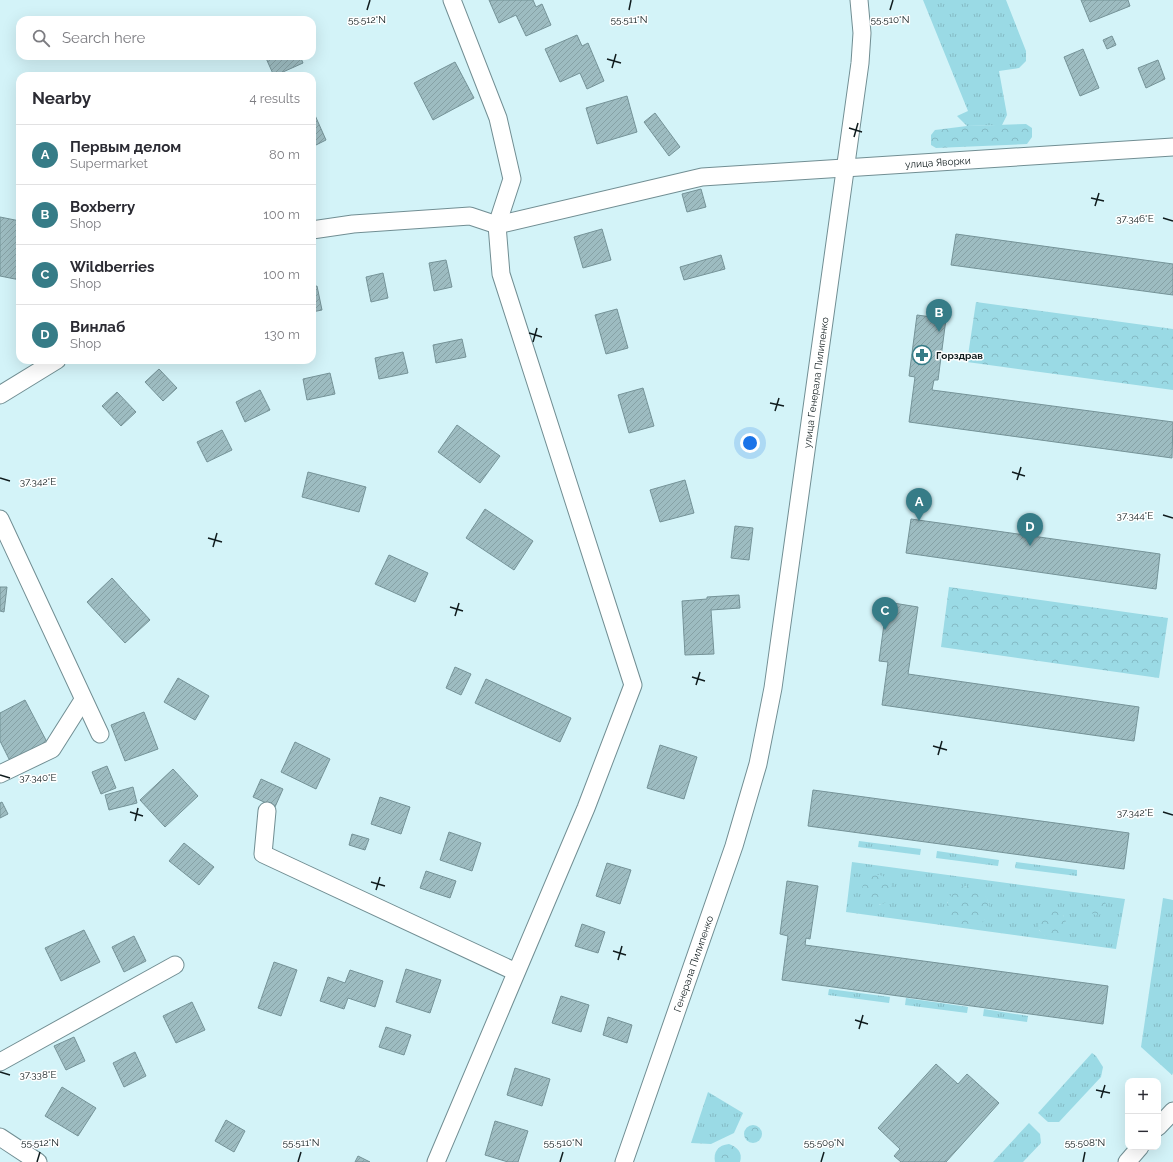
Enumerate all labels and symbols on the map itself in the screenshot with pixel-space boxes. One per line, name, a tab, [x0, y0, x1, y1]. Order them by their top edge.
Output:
text: 55.512°N	[348, 14, 386, 25]
text: 55.511°N	[611, 14, 647, 25]
text: 55.510°N	[871, 14, 909, 25]
street label: улица Яворки	[905, 154, 971, 170]
text: 37.346°E	[1116, 213, 1154, 224]
pin: B	[926, 299, 952, 332]
street label: улица Генерала Пилипенко	[801, 316, 830, 449]
pharmacy icon: Горздрав	[911, 344, 933, 366]
place label: Горздрав	[936, 350, 983, 361]
your location	[740, 433, 760, 453]
text: 37.342°E	[20, 476, 56, 487]
pin: A	[906, 488, 932, 521]
text: 37.344°E	[1117, 510, 1153, 521]
pin: D	[1017, 513, 1043, 546]
pin: C	[872, 597, 898, 630]
text: 37.340°E	[19, 772, 57, 783]
text: 37.342°E	[1117, 807, 1153, 818]
street label: Генерала Пилипенко	[671, 914, 715, 1013]
text: 37.338°E	[19, 1069, 57, 1080]
text: 55.512°N	[21, 1137, 59, 1148]
text: 55.511°N	[283, 1137, 319, 1148]
text: 55.510°N	[544, 1137, 582, 1148]
text: 55.509°N	[804, 1137, 844, 1148]
text: 55.508°N	[1065, 1137, 1105, 1148]

